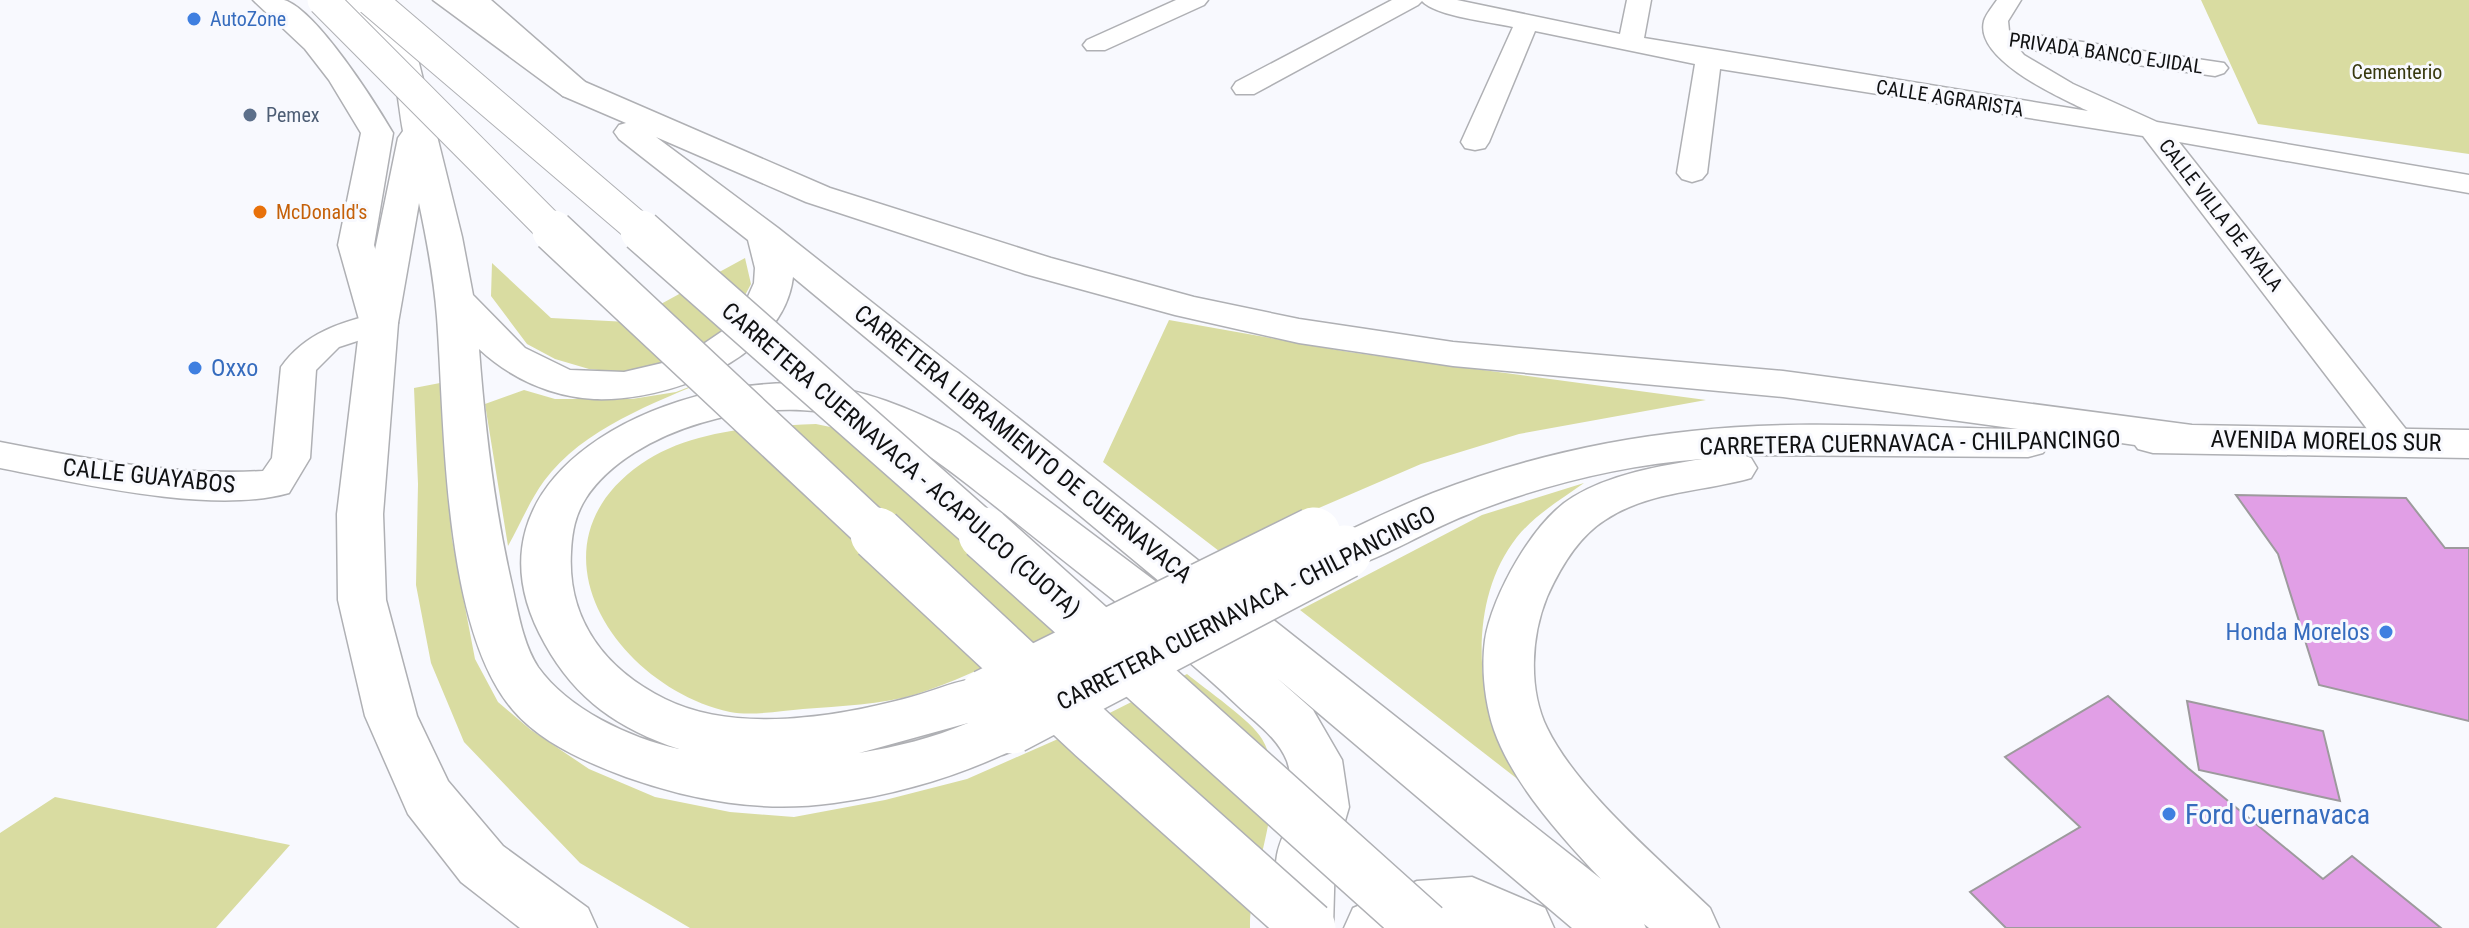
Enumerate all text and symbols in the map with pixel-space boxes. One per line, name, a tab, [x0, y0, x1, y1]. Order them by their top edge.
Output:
place label: AutoZone	[210, 7, 286, 31]
marker: AutoZone	[185, 10, 203, 28]
street label: PRIVADA BANCO EJIDAL	[2007, 27, 2205, 79]
park label: Cementerio	[2352, 60, 2442, 84]
street label: CALLE AGRARISTA	[1875, 74, 2026, 122]
place label: Pemex	[266, 103, 320, 127]
marker: Pemex	[241, 106, 259, 124]
street label: CALLE VILLA DE AYALA	[2154, 134, 2288, 296]
place label: McDonald's	[276, 200, 367, 224]
marker: McDonald's	[251, 203, 269, 221]
street label: CARRETERA CUERNAVACA - ACAPULCO (CUOTA)	[716, 297, 1086, 623]
street label: CARRETERA LIBRAMIENTO DE CUERNAVACA	[849, 299, 1197, 589]
place label: Oxxo	[211, 354, 258, 382]
marker: Oxxo	[186, 359, 204, 377]
street label: CARRETERA CUERNAVACA - CHILPANCINGO	[1699, 425, 2121, 461]
street label: AVENIDA MORELOS SUR	[2210, 425, 2442, 457]
street label: CALLE GUAYABOS	[61, 453, 237, 499]
street label: CARRETERA CUERNAVACA - CHILPANCINGO	[1052, 500, 1440, 716]
place label: Honda Morelos	[2226, 618, 2370, 646]
marker: Honda Morelos	[2377, 623, 2395, 641]
place label: Ford Cuernavaca	[2185, 798, 2370, 831]
marker: Ford Cuernavaca	[2160, 805, 2178, 823]

